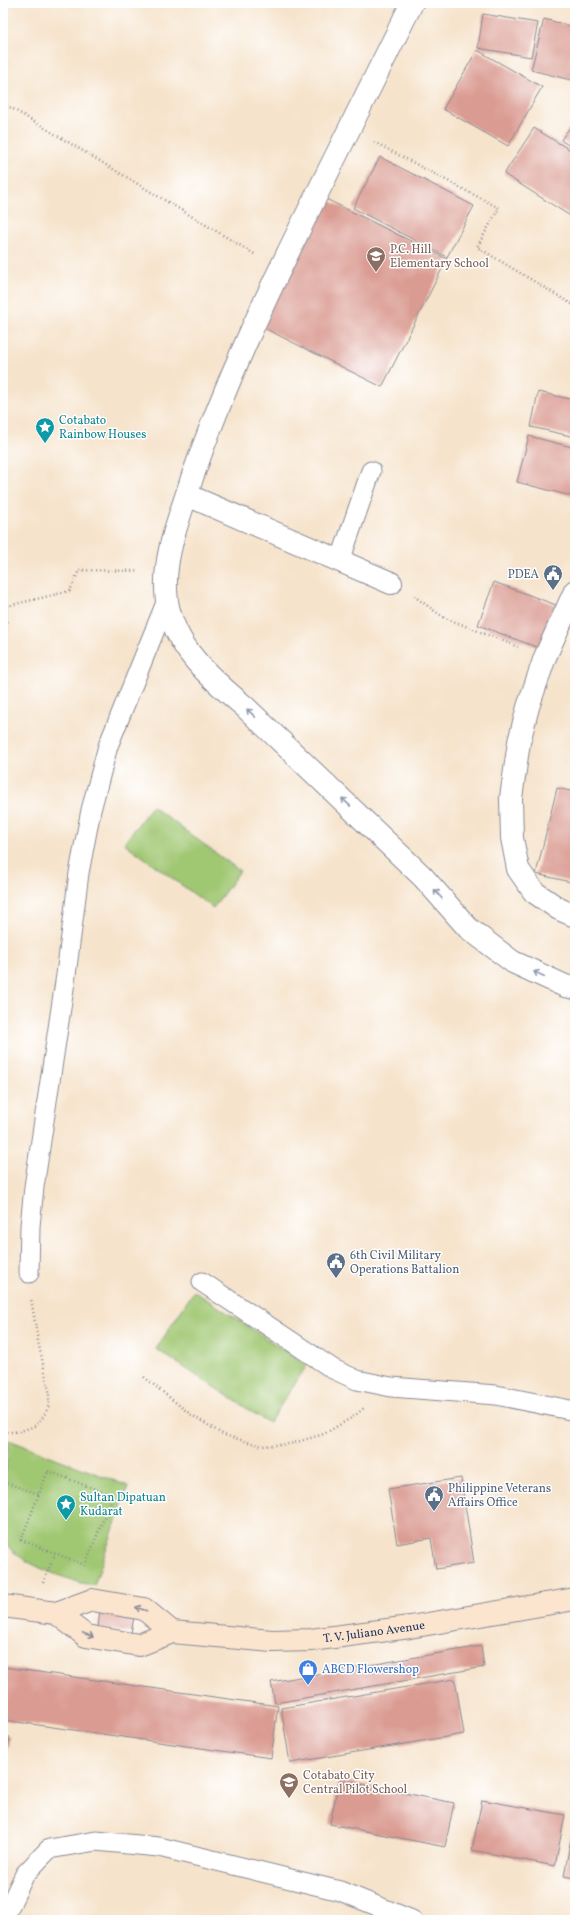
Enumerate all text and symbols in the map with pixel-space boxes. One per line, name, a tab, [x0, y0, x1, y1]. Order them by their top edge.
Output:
place label: P.C. Hill Elementary School	[390, 242, 489, 272]
school or university icon: P.C. Hill Elementary School	[365, 245, 387, 273]
place label: Cotabato Rainbow Houses	[59, 413, 146, 443]
place icon: Cotabato Rainbow Houses	[34, 416, 56, 444]
public building icon: PDEA	[542, 563, 564, 591]
place label: PDEA	[508, 567, 540, 583]
one-way arrow	[246, 708, 256, 718]
one-way arrow	[341, 798, 351, 807]
one-way arrow	[434, 888, 443, 899]
one-way arrow	[533, 970, 545, 977]
place label: 6th Civil Military Operations Battalion	[350, 1248, 459, 1278]
public building icon: 6th Civil Military Operations Battalion	[325, 1251, 347, 1279]
place label: Philippine Veterans Affairs Office	[448, 1481, 551, 1511]
public building icon: Philippine Veterans Affairs Office	[423, 1484, 445, 1512]
place label: Sultan Dipatuan Kudarat	[80, 1490, 166, 1520]
place icon: Sultan Dipatuan Kudarat	[55, 1493, 77, 1521]
one-way arrow	[134, 1605, 147, 1612]
street label: T. V. Juliano Avenue	[322, 1618, 426, 1647]
one-way arrow	[81, 1631, 93, 1639]
shop icon: ABCD Flowershop	[297, 1658, 319, 1686]
place label: ABCD Flowershop	[322, 1662, 419, 1678]
place label: Cotabato City Central Pilot School	[303, 1768, 408, 1798]
school or university icon: Cotabato City Central Pilot School	[278, 1771, 300, 1799]

